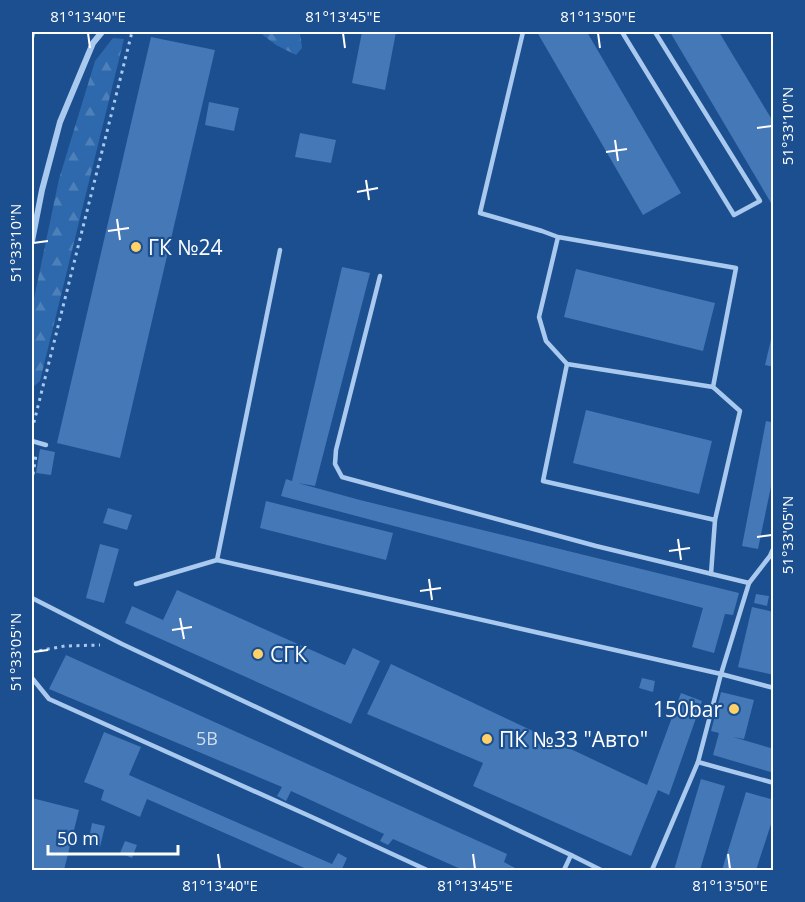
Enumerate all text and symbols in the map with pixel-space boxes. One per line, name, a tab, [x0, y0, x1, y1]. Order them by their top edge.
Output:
text: 81°13'40"E	[50, 6, 126, 26]
text: 81°13'45"E	[305, 6, 381, 26]
text: 81°13'50"E	[560, 6, 636, 26]
text: 51°33'10"N	[777, 87, 797, 165]
text: 51°33'10"N	[5, 204, 25, 282]
place label: ГК №24	[148, 233, 223, 261]
marker: ГК №24	[129, 240, 143, 254]
text: 51°33'05"N	[777, 496, 797, 574]
text: 51°33'05"N	[5, 613, 25, 691]
place label: СГК	[270, 640, 307, 668]
marker: СГК	[251, 647, 265, 661]
place label: 150bar	[653, 695, 722, 723]
marker: 150bar	[727, 702, 741, 716]
place label: ПК №33 "Авто"	[499, 725, 648, 753]
house number: 5В	[196, 726, 218, 750]
marker: ПК №33 "Авто"	[480, 732, 494, 746]
scale bar	[48, 818, 178, 856]
text: 50 m	[57, 826, 99, 850]
text: 81°13'40"E	[182, 875, 258, 895]
text: 81°13'45"E	[437, 875, 513, 895]
text: 81°13'50"E	[692, 875, 768, 895]

